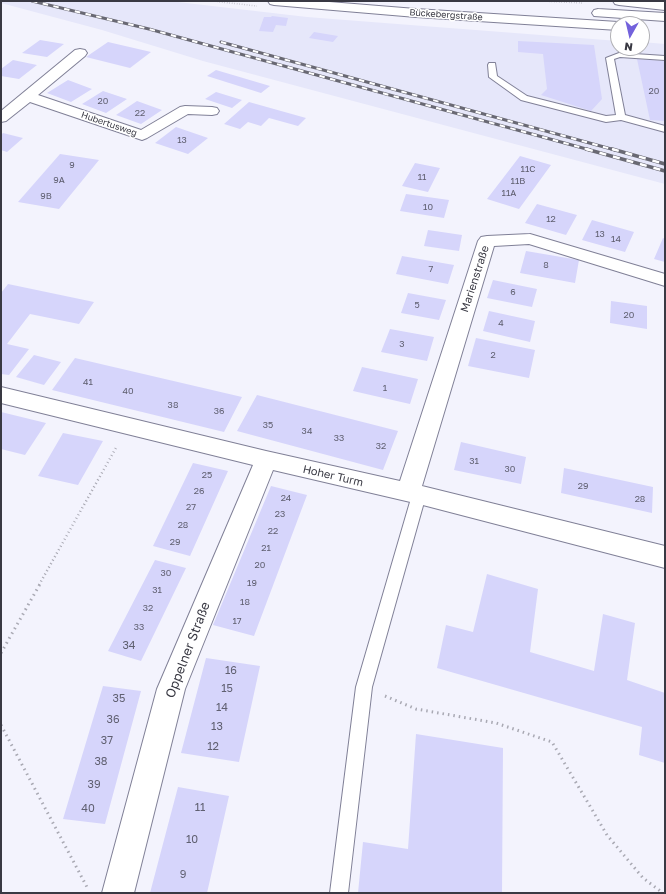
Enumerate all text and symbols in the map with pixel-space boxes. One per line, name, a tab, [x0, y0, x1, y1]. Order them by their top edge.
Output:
street label: Bückebergstraße	[409, 7, 483, 23]
north arrow	[610, 16, 650, 56]
text: N	[623, 40, 633, 54]
house number: 20	[649, 86, 659, 96]
house number: 20	[98, 96, 108, 106]
house number: 22	[135, 108, 145, 118]
street label: Hubertusweg	[80, 109, 138, 139]
house number: 13	[177, 135, 187, 145]
house number: 9	[69, 160, 75, 170]
house number: 11C	[521, 164, 535, 174]
house number: 11	[418, 172, 426, 182]
house number: 9A	[53, 175, 65, 185]
house number: 11B	[511, 176, 525, 186]
house number: 11A	[502, 188, 516, 198]
house number: 9B	[40, 191, 52, 201]
house number: 10	[423, 202, 433, 212]
house number: 12	[546, 214, 556, 224]
house number: 13	[595, 229, 605, 239]
house number: 14	[611, 234, 621, 244]
street label: Marienstraße	[458, 244, 492, 314]
house number: 8	[543, 260, 549, 270]
house number: 7	[429, 264, 433, 274]
house number: 6	[510, 287, 516, 297]
house number: 5	[414, 300, 420, 310]
house number: 20	[624, 310, 634, 320]
house number: 4	[498, 318, 504, 328]
house number: 3	[399, 339, 405, 349]
house number: 2	[490, 350, 496, 360]
house number: 41	[83, 377, 93, 387]
house number: 1	[383, 383, 387, 393]
house number: 40	[122, 386, 134, 396]
house number: 38	[168, 400, 178, 410]
house number: 36	[214, 406, 224, 416]
house number: 35	[263, 420, 273, 430]
house number: 34	[302, 426, 312, 436]
house number: 33	[334, 433, 344, 443]
house number: 32	[376, 441, 386, 451]
house number: 31	[469, 456, 479, 466]
street label: Hoher Turm	[301, 463, 365, 489]
house number: 30	[505, 464, 515, 474]
house number: 25	[202, 470, 212, 480]
house number: 29	[578, 481, 588, 491]
house number: 26	[194, 486, 204, 496]
house number: 24	[281, 493, 291, 503]
house number: 28	[635, 494, 645, 504]
house number: 27	[186, 502, 196, 512]
house number: 23	[275, 509, 285, 519]
house number: 28	[178, 520, 188, 530]
house number: 22	[268, 526, 278, 536]
house number: 29	[170, 537, 180, 547]
house number: 21	[261, 543, 271, 553]
house number: 20	[255, 560, 265, 570]
house number: 30	[161, 568, 171, 578]
house number: 19	[247, 578, 257, 588]
house number: 31	[152, 585, 162, 595]
house number: 18	[240, 597, 250, 607]
street label: Oppelner Straße	[162, 600, 214, 700]
house number: 32	[143, 603, 153, 613]
house number: 17	[232, 616, 242, 626]
house number: 33	[134, 622, 144, 632]
house number: 34	[122, 639, 136, 653]
house number: 16	[225, 664, 237, 678]
house number: 15	[221, 682, 233, 696]
house number: 35	[113, 692, 125, 706]
house number: 14	[216, 701, 228, 715]
house number: 36	[106, 713, 120, 727]
house number: 13	[211, 720, 223, 734]
house number: 37	[101, 734, 113, 748]
house number: 12	[207, 740, 219, 754]
house number: 38	[94, 755, 108, 769]
house number: 39	[87, 778, 101, 792]
house number: 11	[195, 801, 205, 815]
house number: 40	[81, 802, 95, 816]
house number: 10	[186, 833, 198, 847]
house number: 9	[180, 868, 186, 882]

